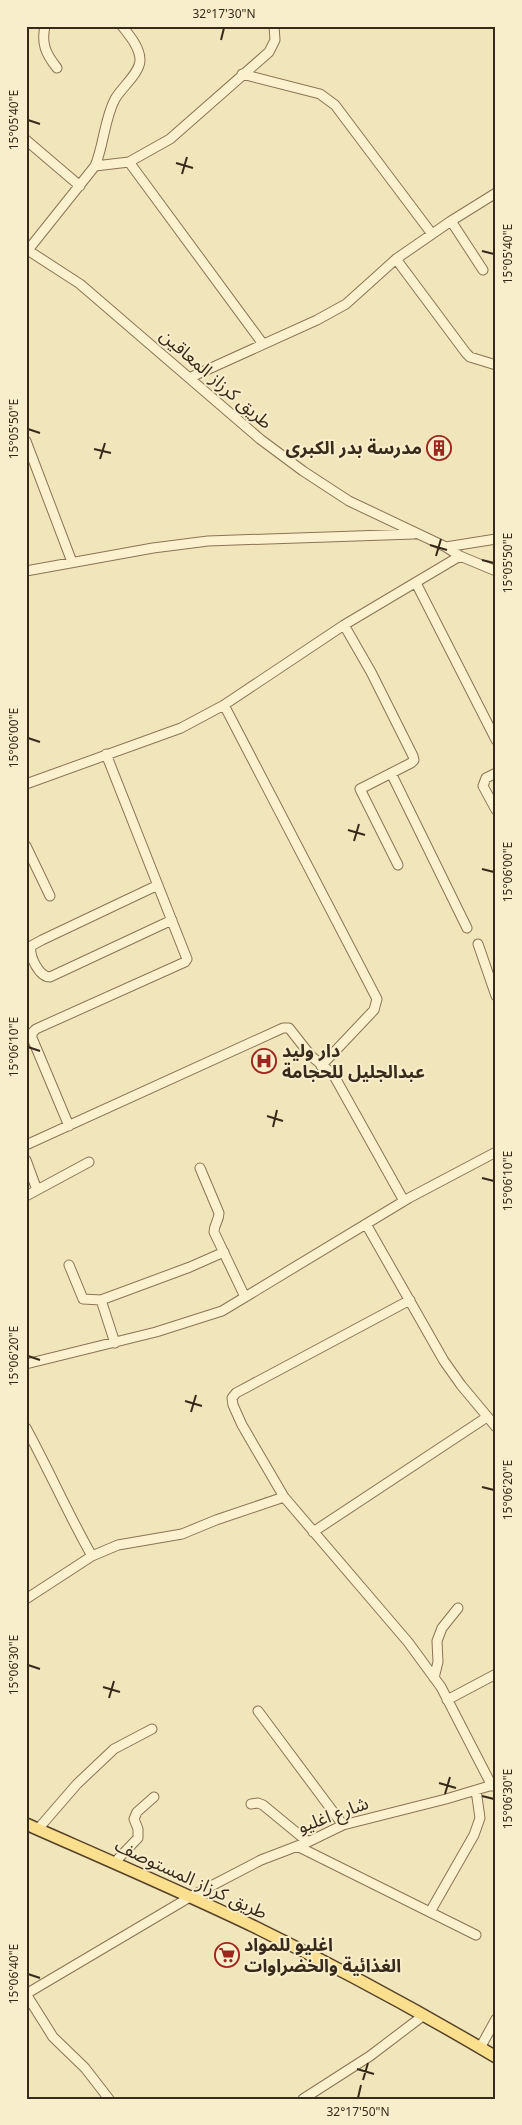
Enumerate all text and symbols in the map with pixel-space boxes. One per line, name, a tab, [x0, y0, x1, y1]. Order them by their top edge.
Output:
text: 32°17'30"N	[192, 2, 256, 27]
text: 15°05'40"E	[2, 90, 27, 150]
text: 15°05'40"E	[496, 224, 521, 284]
street label: طريق كرزاز المعاقين	[150, 318, 282, 440]
text: 15°05'50"E	[2, 399, 27, 459]
place label: مدرسة بدر الكبرى	[285, 429, 422, 467]
building icon: مدرسة بدر الكبرى	[426, 435, 452, 461]
text: 15°05'50"E	[496, 533, 521, 593]
text: 15°06'00"E	[2, 708, 27, 768]
text: 15°06'00"E	[496, 842, 521, 902]
text: 15°06'10"E	[2, 1017, 27, 1077]
place label: دار وليد عبدالجليل للحجامة	[282, 1032, 425, 1091]
hospital icon: دار وليد عبدالجليل للحجامة	[251, 1048, 277, 1074]
text: 15°06'10"E	[496, 1151, 521, 1211]
text: 15°06'20"E	[2, 1326, 27, 1386]
text: 15°06'20"E	[496, 1460, 521, 1520]
text: 15°06'30"E	[2, 1635, 27, 1695]
text: 15°06'30"E	[496, 1769, 521, 1829]
street label: شارع اغليو	[292, 1785, 374, 1845]
street label: طريق كرزاز المستوصف	[108, 1827, 274, 1931]
place label: اغليو للمواد الغذائية والخضراوات	[244, 1926, 401, 1985]
supermarket icon: اغليو للمواد الغذائية والخضراوات	[214, 1942, 240, 1968]
text: 15°06'40"E	[2, 1944, 27, 2004]
text: 32°17'50"N	[326, 2100, 390, 2125]

